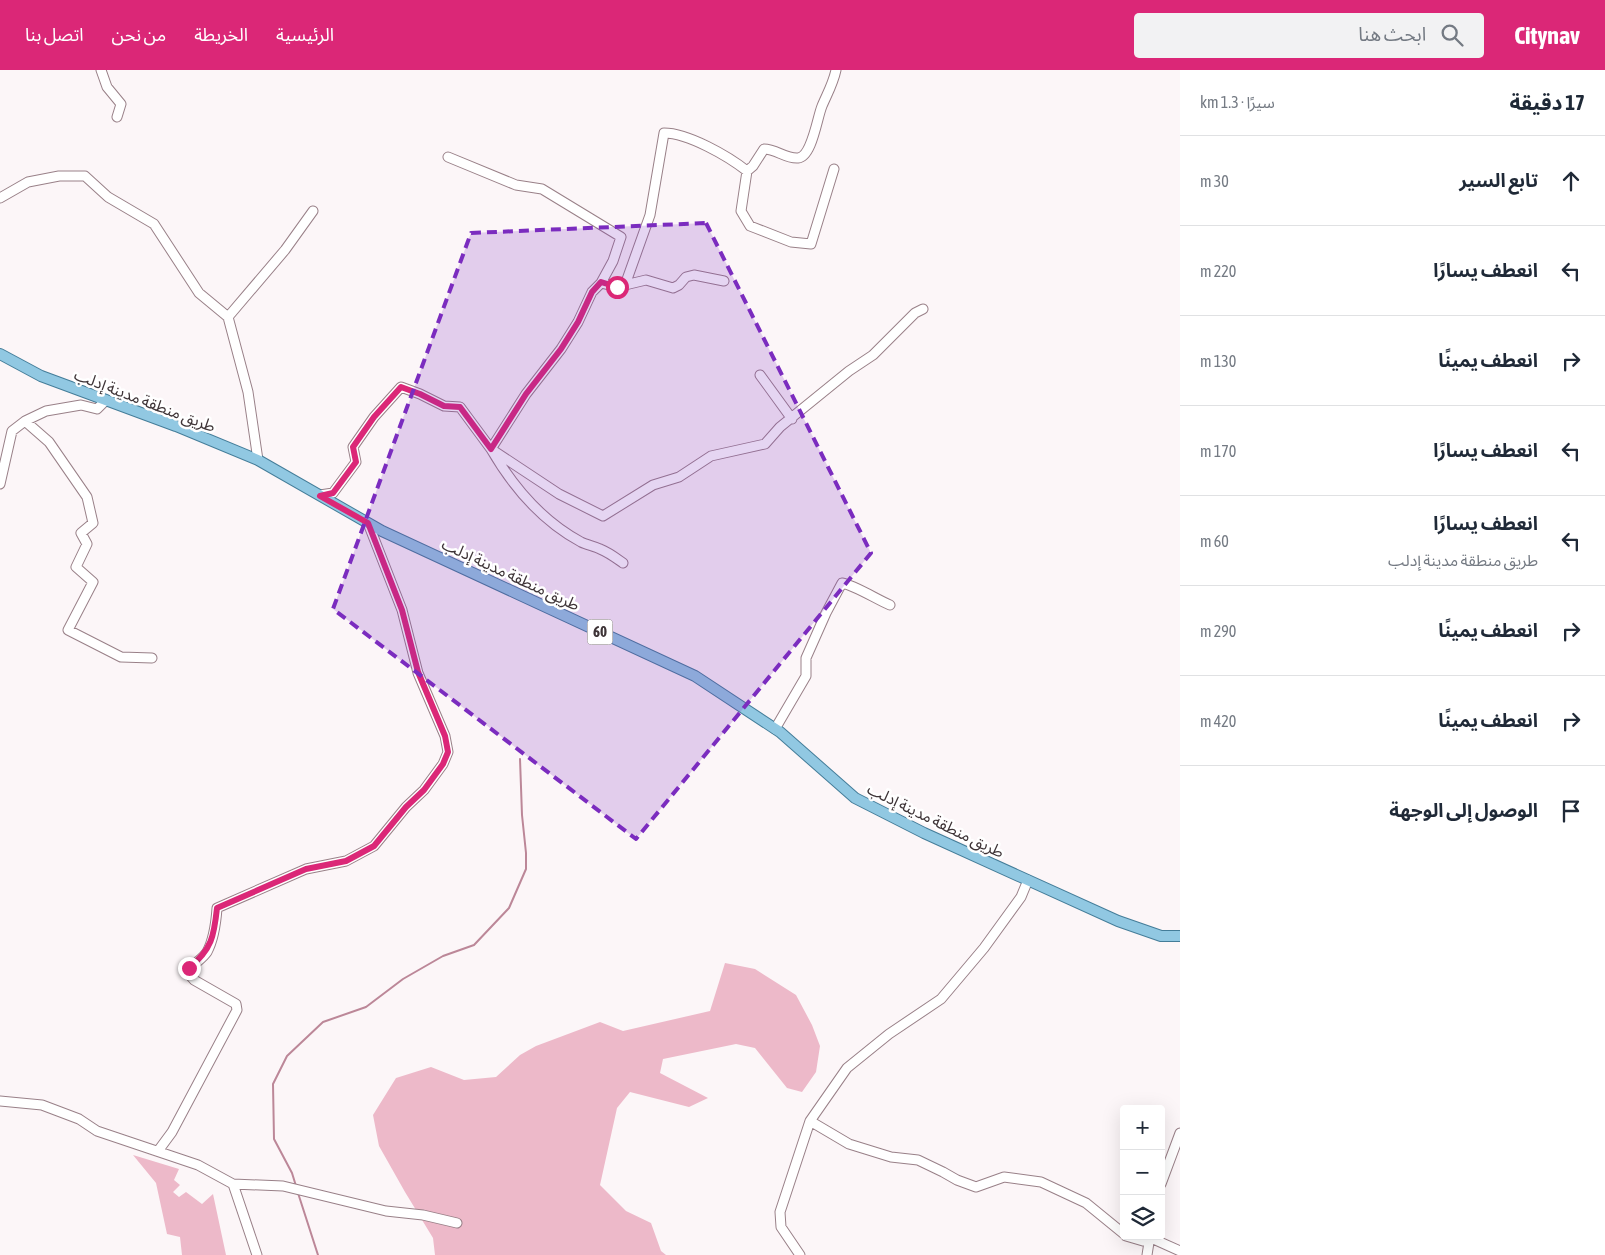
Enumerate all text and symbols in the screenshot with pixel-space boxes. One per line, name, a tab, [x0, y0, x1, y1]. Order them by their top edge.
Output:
search box	[1134, 13, 1484, 58]
icon: search	[1438, 21, 1466, 49]
text: Citynav	[1514, 22, 1580, 49]
text: ابحث هنا	[1358, 23, 1426, 45]
text: اتصل بنا	[25, 24, 84, 45]
text: من نحن	[112, 24, 166, 45]
text: الخريطة	[194, 24, 248, 45]
text: الرئيسية	[276, 24, 334, 45]
text: 17 دقيقة	[1510, 90, 1585, 114]
text: سيرًا · 1.3 km	[1200, 93, 1275, 111]
icon: ahead	[1557, 167, 1585, 195]
text: تابع السير	[1459, 169, 1538, 191]
text: 30 m	[1200, 172, 1229, 190]
icon: left	[1557, 257, 1585, 285]
text: انعطف يسارًا	[1433, 259, 1538, 281]
text: 220 m	[1200, 262, 1236, 280]
route start	[606, 276, 629, 299]
icon: right	[1557, 347, 1585, 375]
text: انعطف يمينًا	[1438, 349, 1538, 371]
text: 130 m	[1200, 352, 1236, 370]
street label: طريق منطقة مدينة إدلب	[71, 365, 218, 437]
icon: left	[1557, 437, 1585, 465]
text: انعطف يسارًا	[1433, 439, 1538, 461]
text: 170 m	[1200, 442, 1236, 460]
text: انعطف يسارًا	[1433, 512, 1538, 534]
icon: left	[1557, 527, 1585, 555]
text: 60 m	[1200, 532, 1229, 550]
street label: طريق منطقة مدينة إدلب	[438, 534, 583, 616]
text: طريق منطقة مدينة إدلب	[1388, 551, 1538, 569]
icon: right	[1557, 617, 1585, 645]
text: انعطف يمينًا	[1438, 619, 1538, 641]
road number: 60	[588, 620, 612, 644]
text: 290 m	[1200, 622, 1236, 640]
icon: right	[1557, 707, 1585, 735]
text: انعطف يمينًا	[1438, 709, 1538, 731]
text: 420 m	[1200, 712, 1236, 730]
street label: طريق منطقة مدينة إدلب	[864, 779, 1007, 863]
icon: arrive	[1557, 797, 1585, 825]
text: الوصول إلى الوجهة	[1389, 799, 1538, 821]
route end	[178, 957, 201, 980]
map controls	[1120, 1105, 1165, 1240]
button: +	[1120, 1105, 1165, 1150]
button: −	[1120, 1150, 1165, 1195]
button: layers	[1120, 1195, 1165, 1240]

